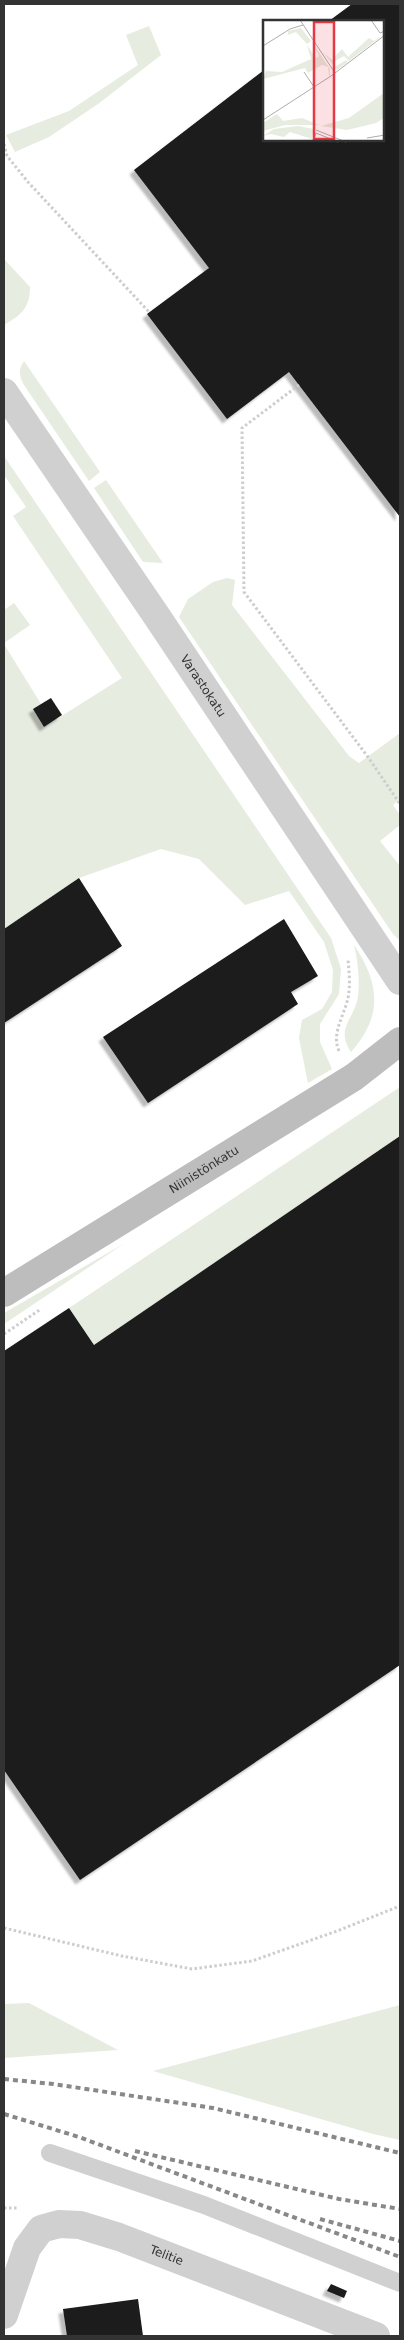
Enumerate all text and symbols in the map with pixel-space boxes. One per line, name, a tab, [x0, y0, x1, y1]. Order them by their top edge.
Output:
inset map	[263, 20, 384, 141]
street label: Varastokatu	[178, 652, 229, 720]
street label: Niinistönkatu	[167, 1143, 241, 1196]
street label: Telitie	[147, 2242, 185, 2268]

